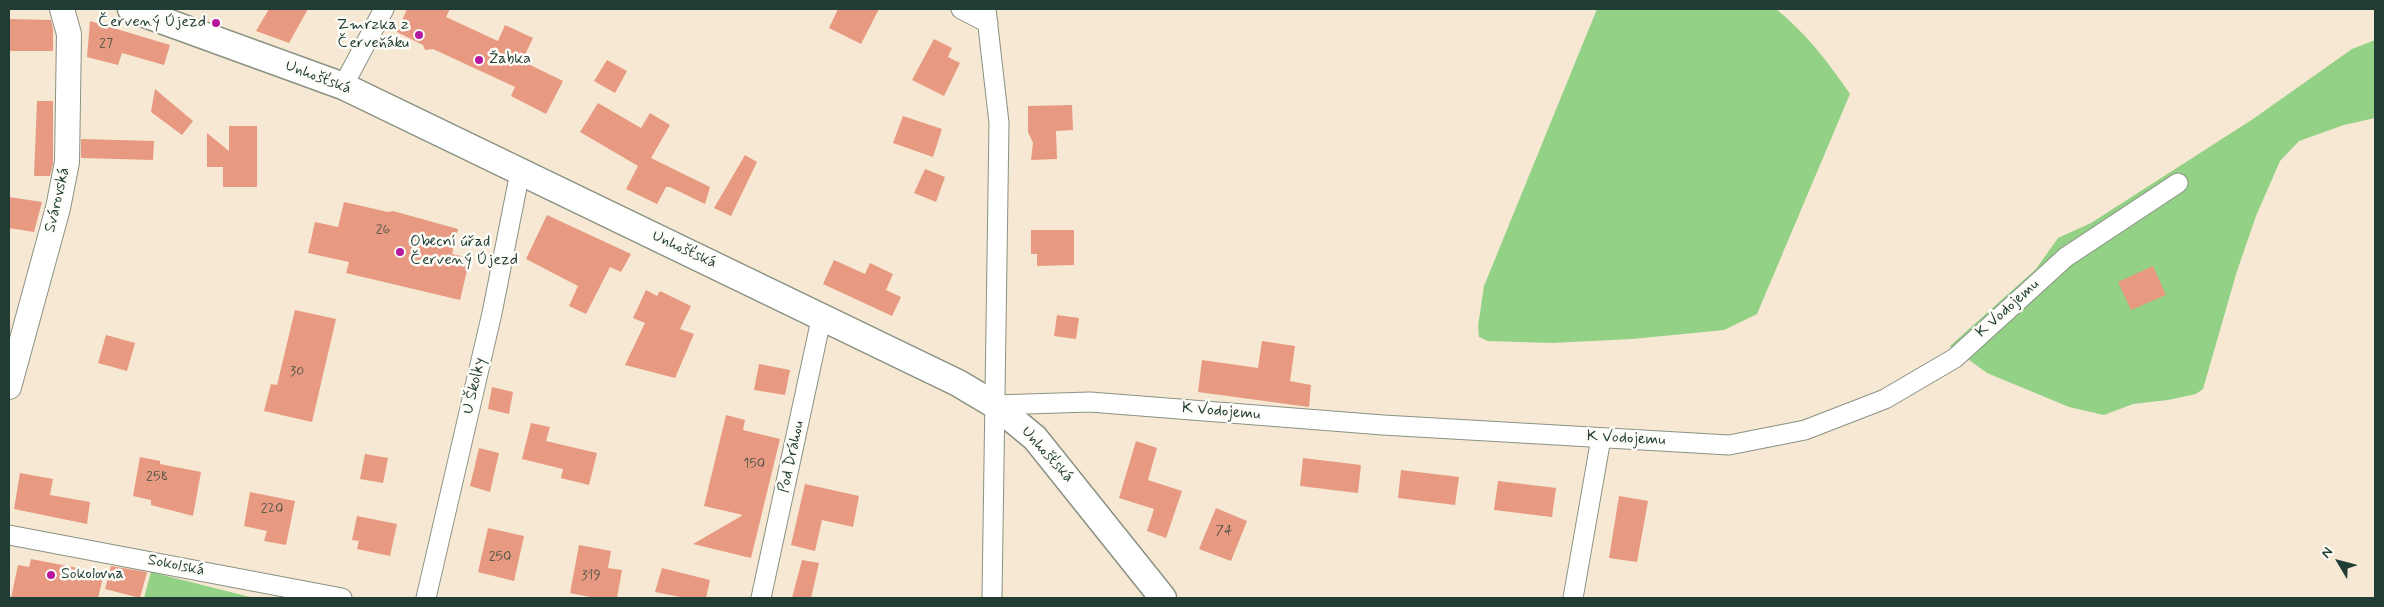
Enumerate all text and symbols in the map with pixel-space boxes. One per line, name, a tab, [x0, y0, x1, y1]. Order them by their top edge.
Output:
place label: Červený Újezd	[98, 13, 206, 33]
place label: Zmrzka z Červeňáku	[337, 16, 409, 54]
marker: Červený Újezd	[210, 17, 222, 29]
marker: Zmrzka z Červeňáku	[413, 29, 425, 41]
house number: 27	[99, 36, 113, 52]
place label: Žabka	[489, 50, 531, 70]
marker: Žabka	[473, 54, 485, 66]
street label: Unhošťská	[282, 57, 354, 99]
street label: Svárovská	[41, 166, 75, 234]
house number: 26	[376, 222, 390, 238]
street label: Unhošťská	[649, 227, 719, 273]
place label: Obecní úřad Červený Újezd	[410, 233, 518, 271]
marker: Obecní úřad Červený Újezd	[394, 246, 406, 258]
street label: K Vodojemu	[1972, 276, 2044, 342]
street label: U Školky	[459, 356, 491, 416]
house number: 30	[290, 364, 304, 380]
street label: K Vodojemu	[1181, 399, 1261, 425]
street label: Pod Dráhou	[775, 419, 809, 495]
street label: Unhošťská	[1017, 423, 1077, 487]
street label: K Vodojemu	[1586, 427, 1666, 451]
house number: 150	[743, 456, 765, 472]
house number: 258	[146, 469, 168, 485]
house number: 220	[261, 501, 283, 517]
house number: 74	[1216, 523, 1232, 539]
north arrow	[2314, 537, 2364, 587]
text: N	[2317, 544, 2337, 562]
house number: 250	[489, 549, 511, 565]
street label: Sokolská	[146, 551, 206, 581]
place label: Sokolovna	[61, 565, 124, 585]
house number: 319	[581, 568, 601, 584]
marker: Sokolovna	[45, 569, 57, 581]

